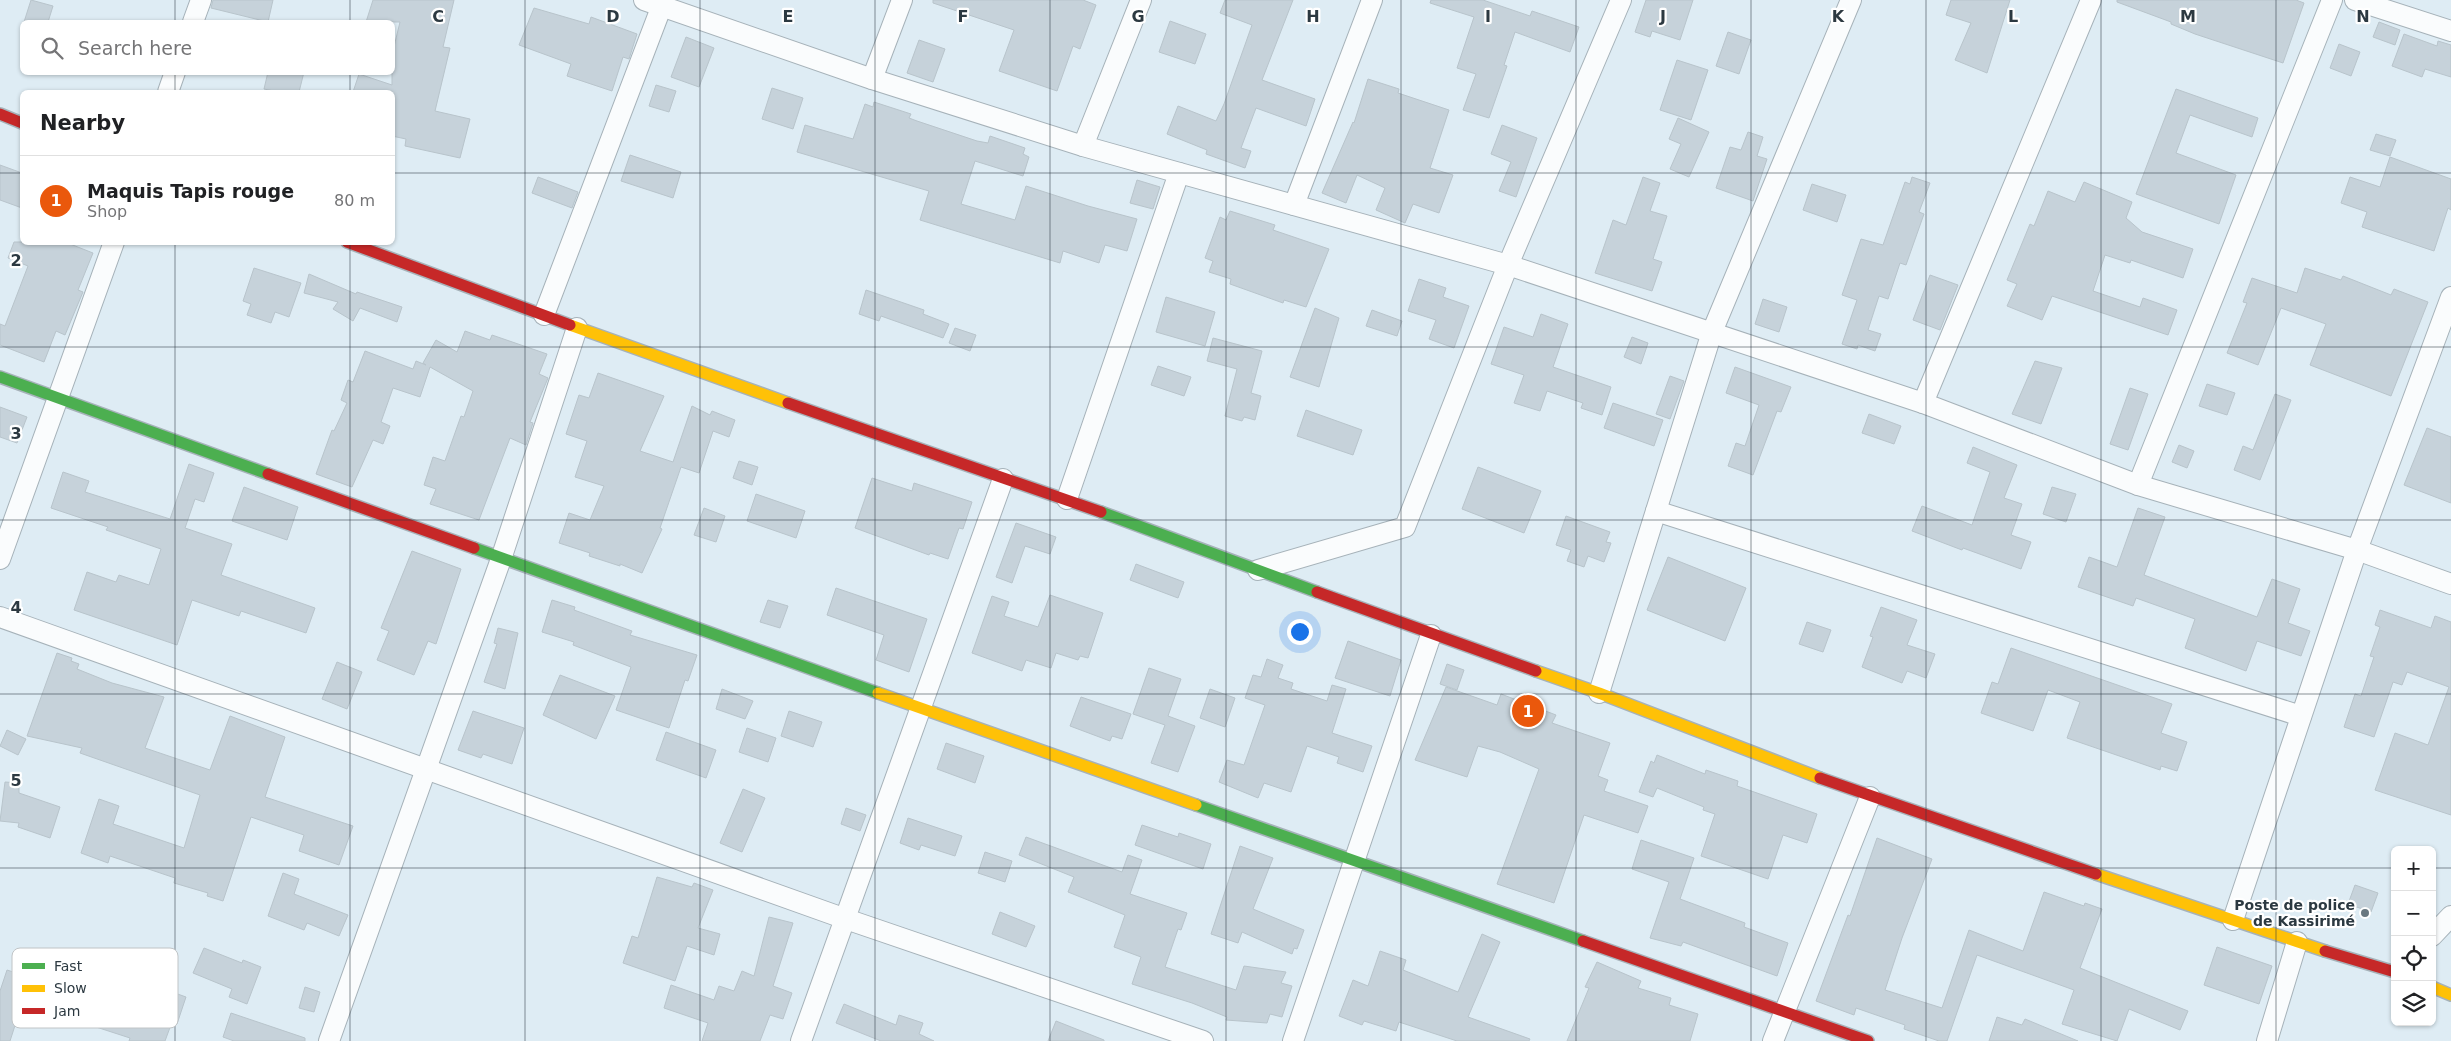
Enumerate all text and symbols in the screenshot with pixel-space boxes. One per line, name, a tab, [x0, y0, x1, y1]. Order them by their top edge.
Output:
text: C	[432, 7, 444, 26]
text: D	[606, 7, 620, 26]
text: E	[783, 7, 793, 26]
text: F	[958, 7, 968, 26]
text: G	[1131, 7, 1145, 26]
text: H	[1306, 7, 1320, 26]
text: I	[1485, 7, 1491, 26]
text: J	[1659, 7, 1666, 26]
text: K	[1832, 7, 1845, 26]
text: L	[2008, 7, 2018, 26]
text: M	[2180, 7, 2196, 26]
text: N	[2356, 7, 2370, 26]
search box	[20, 20, 395, 75]
icon: search	[38, 34, 66, 62]
text: Search here	[78, 37, 192, 59]
text: Nearby	[40, 111, 125, 135]
text: Maquis Tapis rouge	[87, 180, 294, 202]
text: 1	[50, 191, 62, 210]
text: 80 m	[334, 191, 375, 210]
text: Shop	[87, 202, 127, 221]
text: 2	[10, 251, 22, 270]
text: 3	[10, 424, 22, 443]
text: 4	[10, 598, 22, 617]
your location	[1287, 619, 1313, 645]
pin: 1	[1512, 692, 1544, 730]
text: 5	[10, 771, 22, 790]
map controls	[2391, 846, 2436, 1026]
button: +	[2391, 846, 2436, 891]
button: −	[2391, 891, 2436, 936]
place label: Poste de police de Kassirimé	[2234, 897, 2355, 929]
marker: Poste de police de Kassirimé	[2359, 907, 2371, 919]
button: locate	[2391, 936, 2436, 981]
legend	[12, 948, 178, 1028]
text: Fast	[54, 958, 83, 974]
text: Slow	[54, 980, 87, 996]
button: layers	[2391, 981, 2436, 1026]
text: Jam	[53, 1003, 80, 1019]

